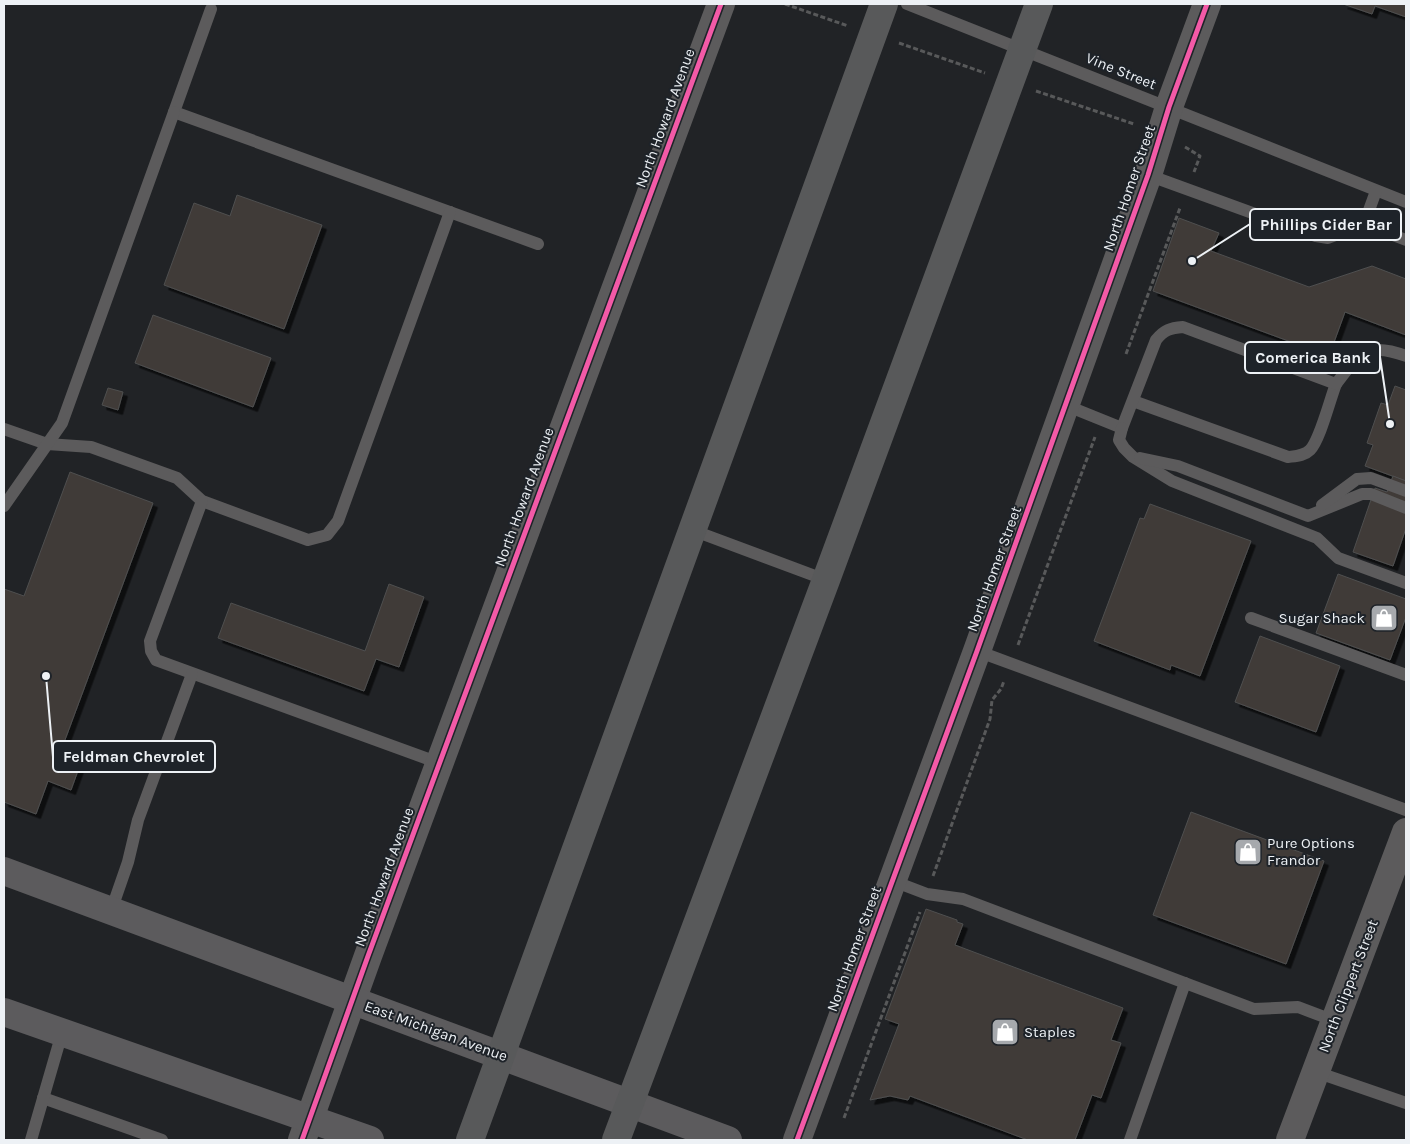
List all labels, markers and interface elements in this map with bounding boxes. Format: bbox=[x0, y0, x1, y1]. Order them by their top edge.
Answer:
street label: North Howard Avenue bbox=[631, 46, 699, 190]
street label: Vine Street bbox=[1083, 49, 1159, 93]
street label: North Homer Street bbox=[1099, 122, 1159, 253]
callout: Phillips Cider Bar bbox=[1250, 209, 1401, 240]
text: Phillips Cider Bar bbox=[1260, 215, 1393, 234]
callout: Comerica Bank bbox=[1245, 342, 1380, 373]
text: Comerica Bank bbox=[1255, 348, 1371, 367]
street label: North Howard Avenue bbox=[490, 425, 558, 569]
street label: North Homer Street bbox=[963, 503, 1025, 634]
shop icon: Sugar Shack bbox=[1369, 603, 1399, 633]
place label: Sugar Shack bbox=[1279, 609, 1365, 627]
callout: Feldman Chevrolet bbox=[53, 741, 215, 772]
text: Feldman Chevrolet bbox=[63, 747, 205, 766]
street label: North Howard Avenue bbox=[350, 805, 418, 949]
place label: Pure Options Frandor bbox=[1267, 834, 1355, 869]
shop icon: Pure Options Frandor bbox=[1233, 837, 1263, 867]
street label: North Homer Street bbox=[823, 883, 885, 1014]
street label: North Clippert Street bbox=[1314, 917, 1382, 1055]
street label: East Michigan Avenue bbox=[362, 997, 510, 1065]
shop icon: Staples bbox=[990, 1017, 1020, 1047]
place label: Staples bbox=[1024, 1023, 1076, 1041]

